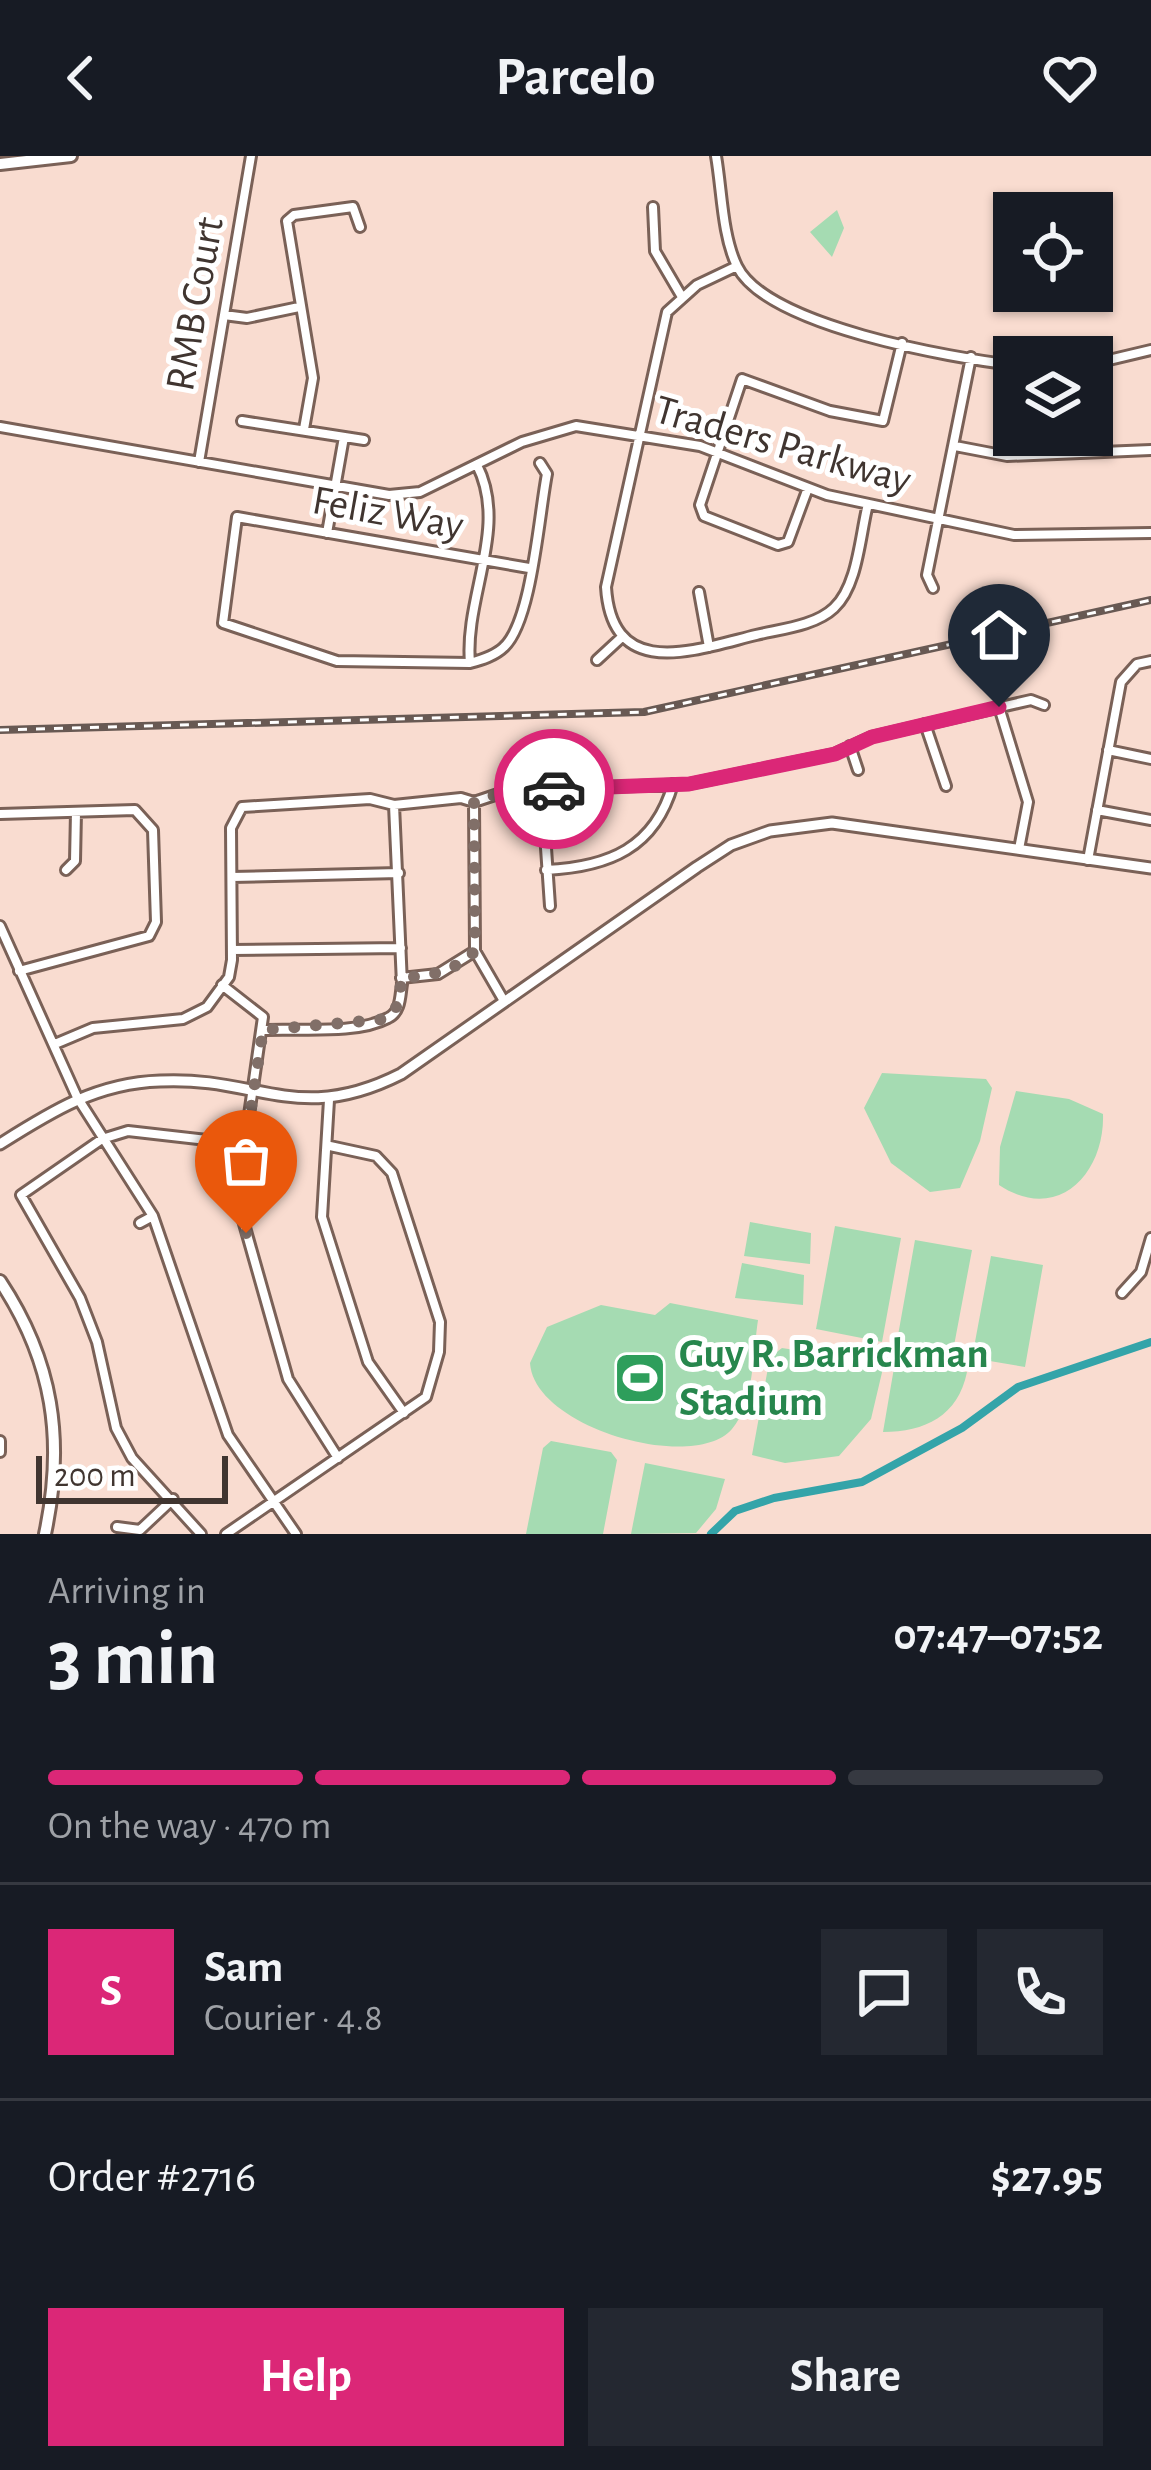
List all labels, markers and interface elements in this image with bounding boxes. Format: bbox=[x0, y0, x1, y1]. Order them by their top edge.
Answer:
icon: back bbox=[48, 45, 114, 111]
icon: heart bbox=[1037, 45, 1103, 111]
text: Parcelo bbox=[495, 51, 656, 105]
map controls bbox=[993, 192, 1113, 456]
button: locate bbox=[993, 192, 1113, 312]
street label: RMB Court bbox=[159, 214, 231, 394]
button: layers bbox=[993, 336, 1113, 456]
street label: Traders Parkway bbox=[650, 388, 916, 502]
street label: Feliz Way bbox=[309, 479, 467, 547]
pin bbox=[948, 584, 1050, 707]
icon: home bbox=[966, 602, 1032, 668]
courier bbox=[494, 729, 614, 849]
icon: car bbox=[521, 756, 587, 822]
pin bbox=[195, 1110, 297, 1233]
icon: bag bbox=[213, 1128, 279, 1194]
place label: Guy R. Barrickman Stadium bbox=[679, 1333, 989, 1423]
sports icon: Guy R. Barrickman Stadium bbox=[612, 1350, 668, 1406]
scale bar bbox=[36, 1450, 228, 1503]
text: 200 m bbox=[54, 1460, 136, 1493]
text: Arriving in bbox=[48, 1572, 206, 1611]
text: 07:47–07:52 bbox=[893, 1613, 1103, 1658]
text: 3 min bbox=[48, 1621, 218, 1699]
text: On the way · 470 m bbox=[48, 1807, 331, 1846]
button: chat bbox=[821, 1929, 947, 2055]
button: phone bbox=[977, 1929, 1103, 2055]
text: Sam bbox=[204, 1945, 283, 1990]
text: S bbox=[100, 1969, 122, 2014]
text: Courier · 4.8 bbox=[204, 1999, 383, 2038]
text: Order #2716 bbox=[48, 2155, 256, 2200]
text: $27.95 bbox=[991, 2155, 1103, 2200]
button: Help bbox=[48, 2308, 564, 2446]
button: Share bbox=[588, 2308, 1103, 2446]

